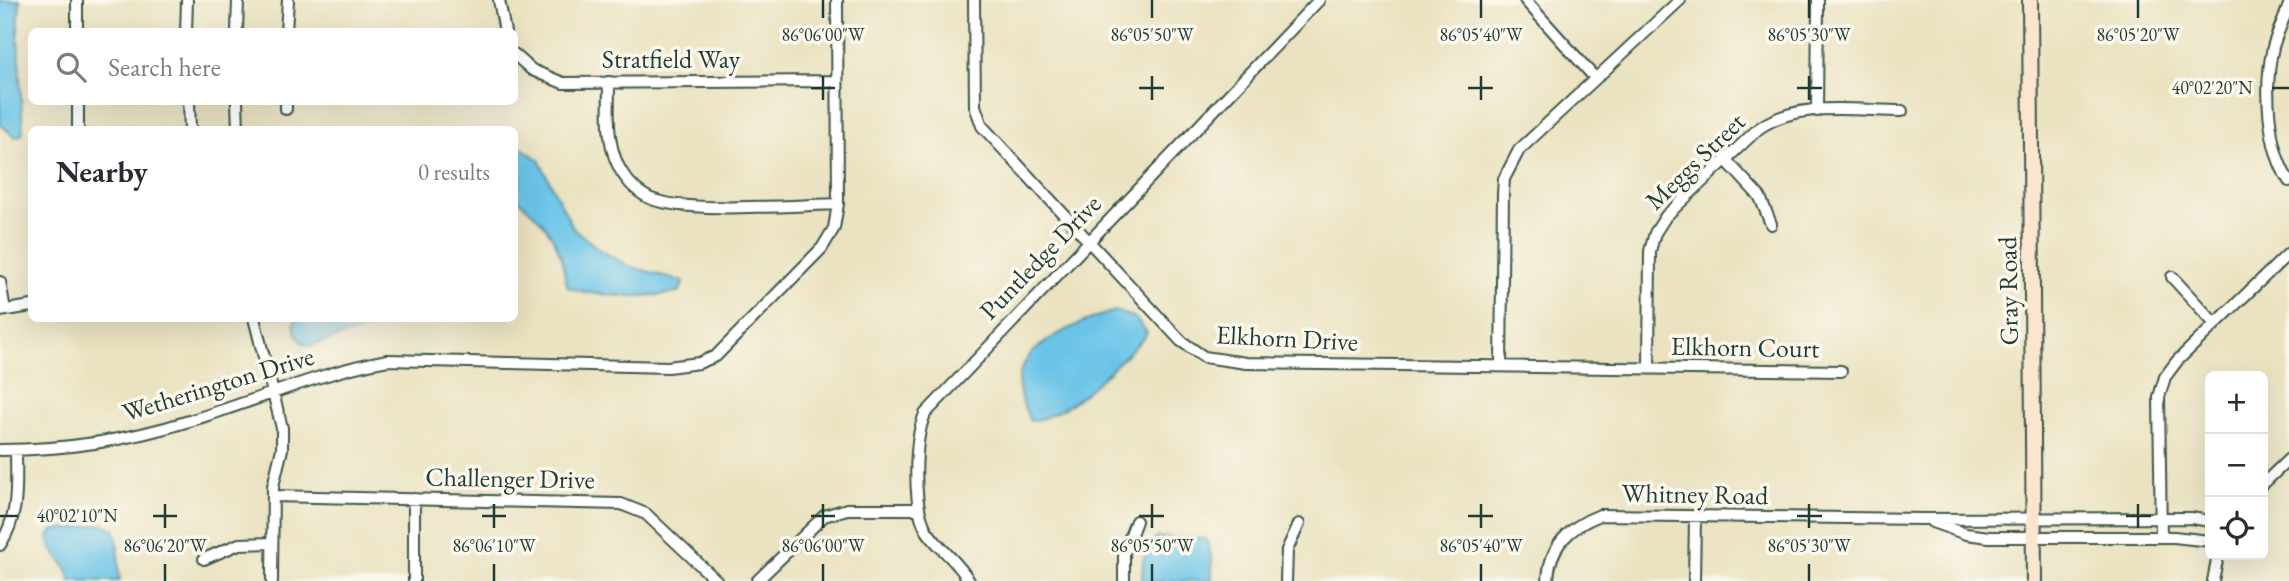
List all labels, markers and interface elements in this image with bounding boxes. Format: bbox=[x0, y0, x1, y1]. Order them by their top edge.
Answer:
text: 86°06'00"W bbox=[781, 23, 865, 46]
text: 86°05'50"W bbox=[1110, 23, 1194, 46]
text: 86°05'40"W bbox=[1439, 23, 1523, 46]
text: 86°05'30"W bbox=[1767, 23, 1851, 46]
text: 86°05'20"W bbox=[2096, 23, 2180, 46]
search box bbox=[28, 28, 518, 105]
street label: Stratfield Way bbox=[602, 42, 741, 76]
icon: search bbox=[52, 48, 90, 86]
text: Search here bbox=[108, 50, 221, 84]
text: 40°02'20"N bbox=[2172, 76, 2253, 99]
street label: Meggs Street bbox=[1638, 105, 1752, 217]
text: Nearby bbox=[56, 152, 148, 191]
text: 0 results bbox=[418, 157, 490, 187]
street label: Puntledge Drive bbox=[972, 187, 1108, 327]
street label: Gray Road bbox=[1990, 235, 2026, 346]
street label: Elkhorn Drive bbox=[1215, 317, 1359, 359]
street label: Elkhorn Court bbox=[1670, 329, 1820, 365]
street label: Wetherington Drive bbox=[118, 339, 318, 429]
map controls bbox=[2205, 371, 2268, 560]
button: + bbox=[2205, 371, 2268, 434]
button: − bbox=[2205, 434, 2268, 497]
street label: Challenger Drive bbox=[425, 460, 595, 496]
street label: Whitney Road bbox=[1621, 476, 1769, 512]
button: locate bbox=[2205, 497, 2268, 560]
text: 40°02'10"N bbox=[37, 504, 118, 527]
text: 86°06'20"W bbox=[123, 534, 207, 557]
text: 86°06'10"W bbox=[452, 534, 536, 557]
text: 86°06'00"W bbox=[781, 534, 865, 557]
text: 86°05'50"W bbox=[1110, 534, 1194, 557]
text: 86°05'40"W bbox=[1439, 534, 1523, 557]
text: 86°05'30"W bbox=[1767, 534, 1851, 557]

